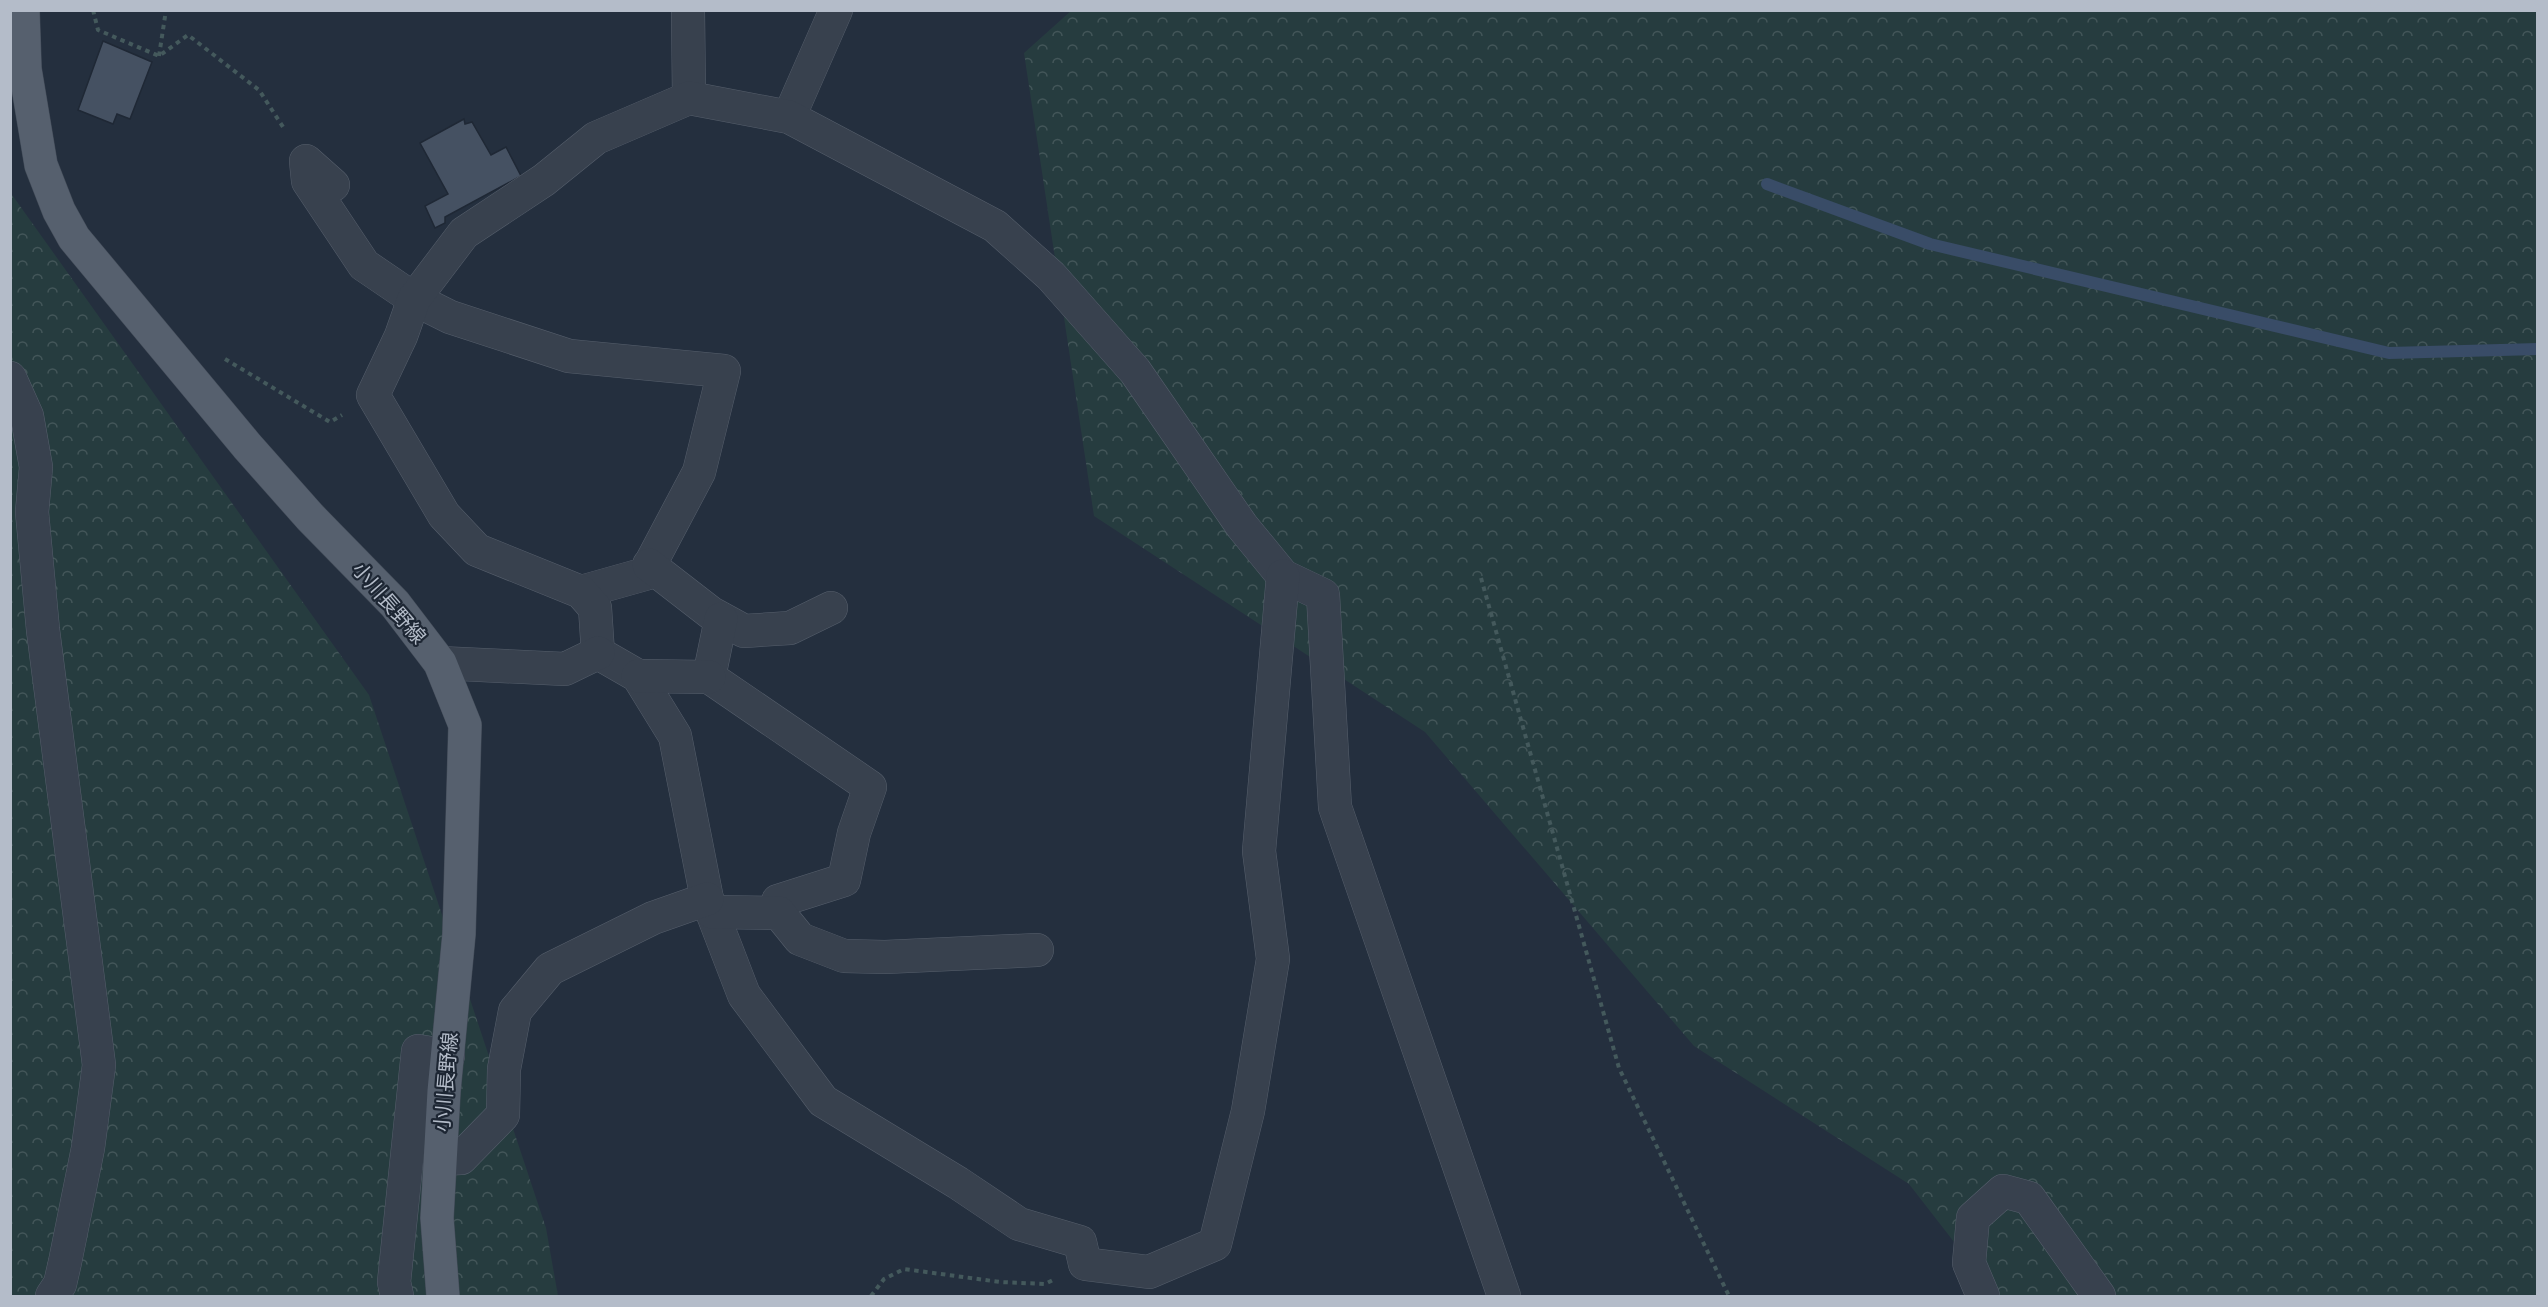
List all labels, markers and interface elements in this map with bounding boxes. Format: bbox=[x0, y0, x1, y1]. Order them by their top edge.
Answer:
street label: 小川長野線 bbox=[347, 557, 431, 649]
street label: 小川長野線 bbox=[430, 1031, 462, 1133]

